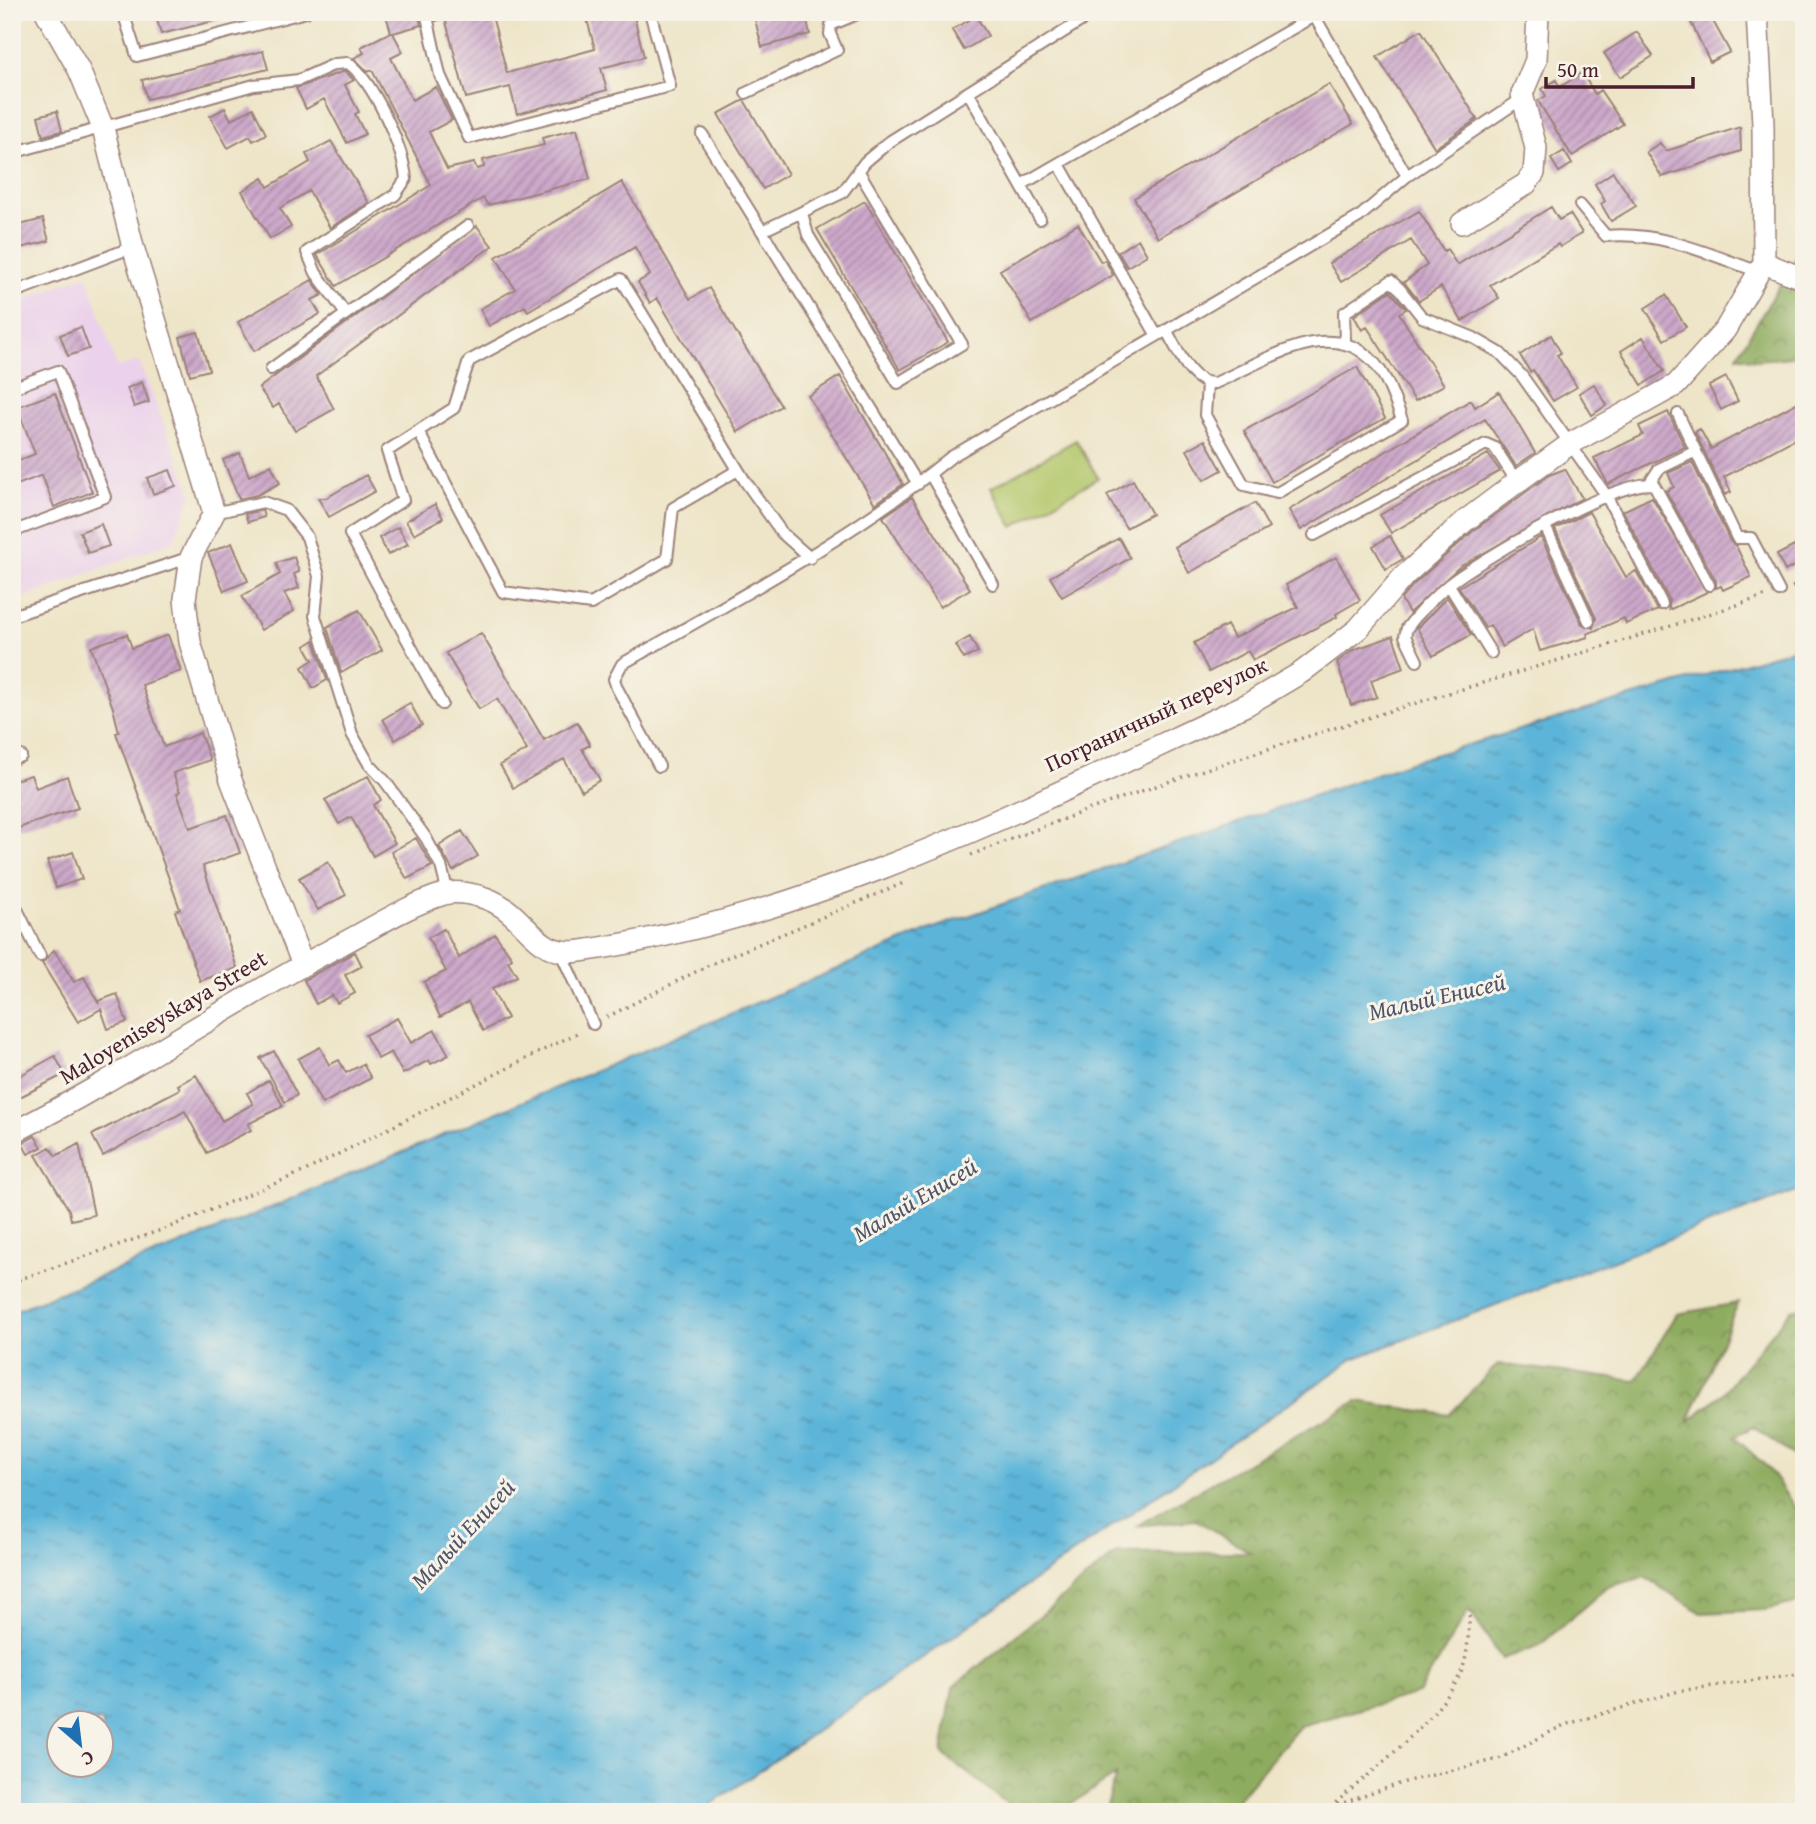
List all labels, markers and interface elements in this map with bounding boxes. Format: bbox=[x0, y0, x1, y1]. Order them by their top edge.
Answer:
scale bar bbox=[1546, 46, 1694, 90]
text: 50 m bbox=[1557, 54, 1599, 85]
street label: Пограничный переулок bbox=[1039, 647, 1273, 780]
street label: Maloyeniseyskaya Street bbox=[53, 941, 273, 1092]
water label: Малый Енисей bbox=[1365, 964, 1509, 1029]
water label: Малый Енисей bbox=[846, 1149, 984, 1251]
water label: Малый Енисей bbox=[402, 1471, 523, 1597]
north arrow bbox=[46, 1708, 116, 1778]
text: С bbox=[76, 1744, 99, 1774]

